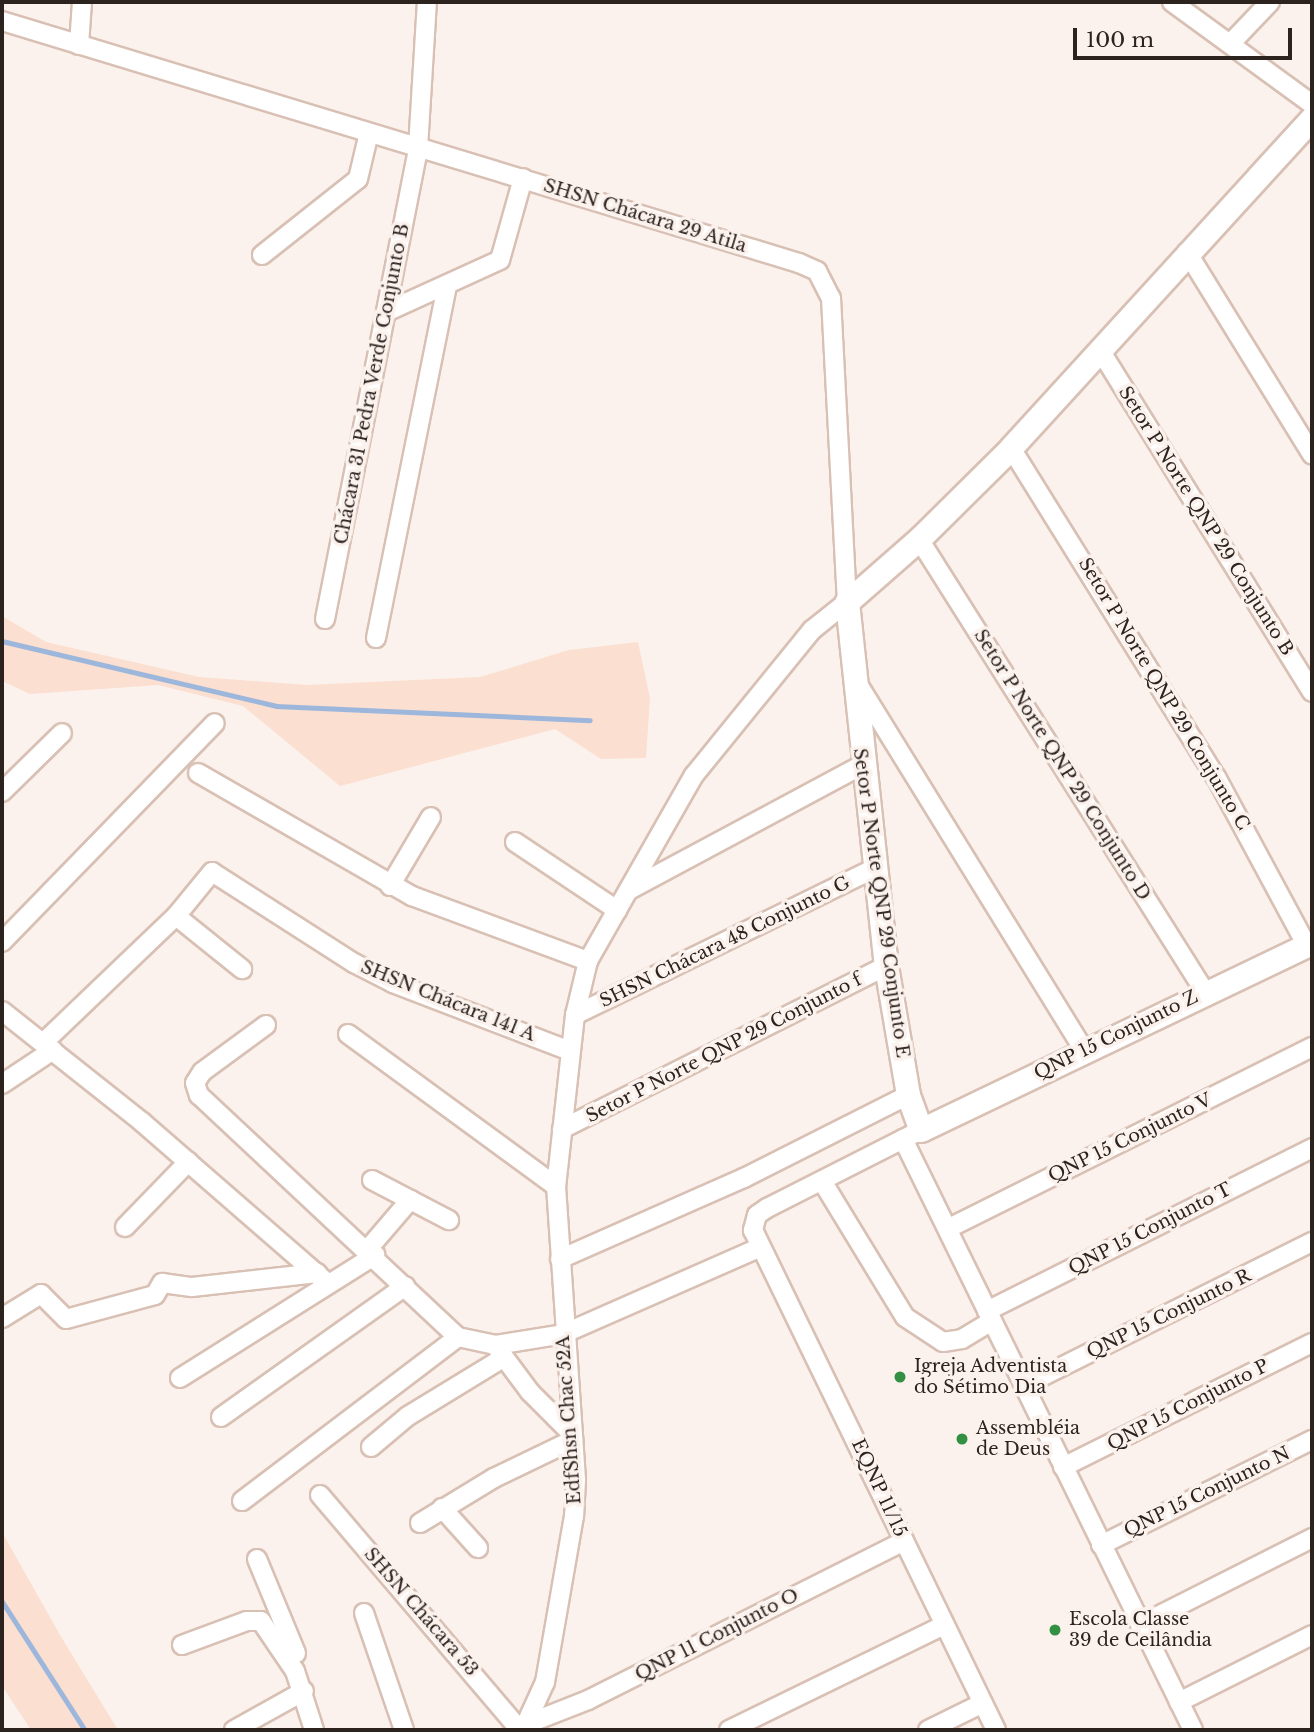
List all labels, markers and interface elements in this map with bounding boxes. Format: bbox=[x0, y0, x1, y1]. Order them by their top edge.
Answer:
scale bar bbox=[1076, 14, 1295, 58]
text: 100 m bbox=[1086, 27, 1154, 53]
street label: SHSN Chácara 29 Atila bbox=[541, 175, 749, 257]
street label: Chácara 31 Pedra Verde Conjunto B bbox=[330, 221, 414, 547]
street label: Setor P Norte QNP 29 Conjunto B bbox=[1113, 382, 1299, 660]
street label: Setor P Norte QNP 29 Conjunto C bbox=[1074, 553, 1254, 835]
street label: Setor P Norte QNP 29 Conjunto D bbox=[969, 625, 1155, 905]
street label: Setor P Norte QNP 29 Conjunto E bbox=[848, 746, 914, 1060]
street label: SHSN Chácara 48 Conjunto G bbox=[596, 872, 854, 1012]
street label: SHSN Chácara 141 A bbox=[357, 956, 539, 1046]
street label: Setor P Norte QNP 29 Conjunto f bbox=[582, 968, 866, 1128]
street label: QNP 15 Conjunto Z bbox=[1030, 986, 1202, 1084]
street label: QNP 15 Conjunto V bbox=[1044, 1089, 1216, 1187]
street label: QNP 15 Conjunto T bbox=[1065, 1178, 1235, 1280]
street label: QNP 15 Conjunto R bbox=[1083, 1265, 1255, 1363]
street label: EdfShsn Chac 52A bbox=[552, 1335, 586, 1505]
street label: QNP 15 Conjunto P bbox=[1103, 1355, 1273, 1455]
place label: Igreja Adventista do Sétimo Dia bbox=[914, 1356, 1068, 1398]
marker: Igreja Adventista do Sétimo Dia bbox=[892, 1369, 908, 1385]
place label: Assembléia de Deus bbox=[976, 1418, 1080, 1460]
marker: Assembléia de Deus bbox=[954, 1431, 970, 1447]
street label: EQNP 11/15 bbox=[847, 1435, 911, 1541]
street label: QNP 15 Conjunto N bbox=[1120, 1442, 1294, 1542]
street label: SHSN Chácara 53 bbox=[359, 1544, 483, 1680]
street label: QNP 11 Conjunto O bbox=[631, 1584, 803, 1686]
place label: Escola Classe 39 de Ceilândia bbox=[1069, 1609, 1212, 1652]
marker: Escola Classe 39 de Ceilândia bbox=[1047, 1622, 1063, 1638]

